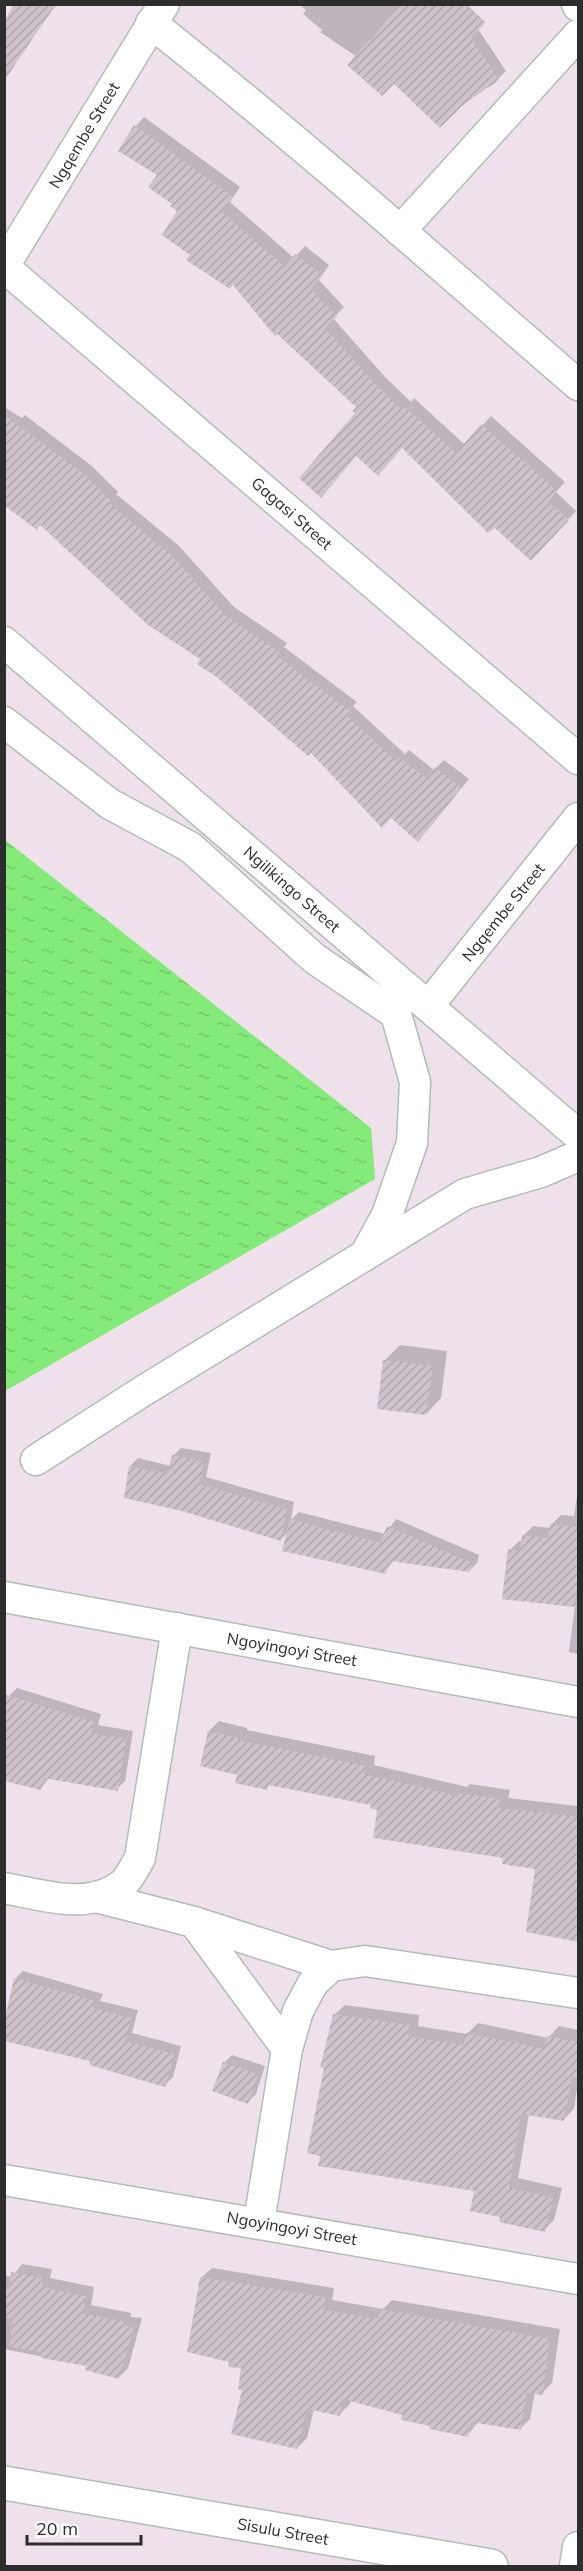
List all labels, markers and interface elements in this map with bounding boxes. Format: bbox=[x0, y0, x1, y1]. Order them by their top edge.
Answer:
street label: Ngqembe Street bbox=[44, 78, 124, 192]
street label: Gagasi Street bbox=[247, 472, 337, 554]
street label: Ngilikingo Street bbox=[240, 842, 345, 937]
street label: Ngqembe Street bbox=[457, 859, 549, 965]
street label: Ngoyingoyi Street bbox=[225, 1628, 359, 1670]
street label: Ngoyingoyi Street bbox=[225, 2207, 359, 2249]
scale bar bbox=[27, 2508, 141, 2546]
street label: Sisulu Street bbox=[236, 2513, 331, 2549]
text: 20 m bbox=[36, 2517, 78, 2540]

